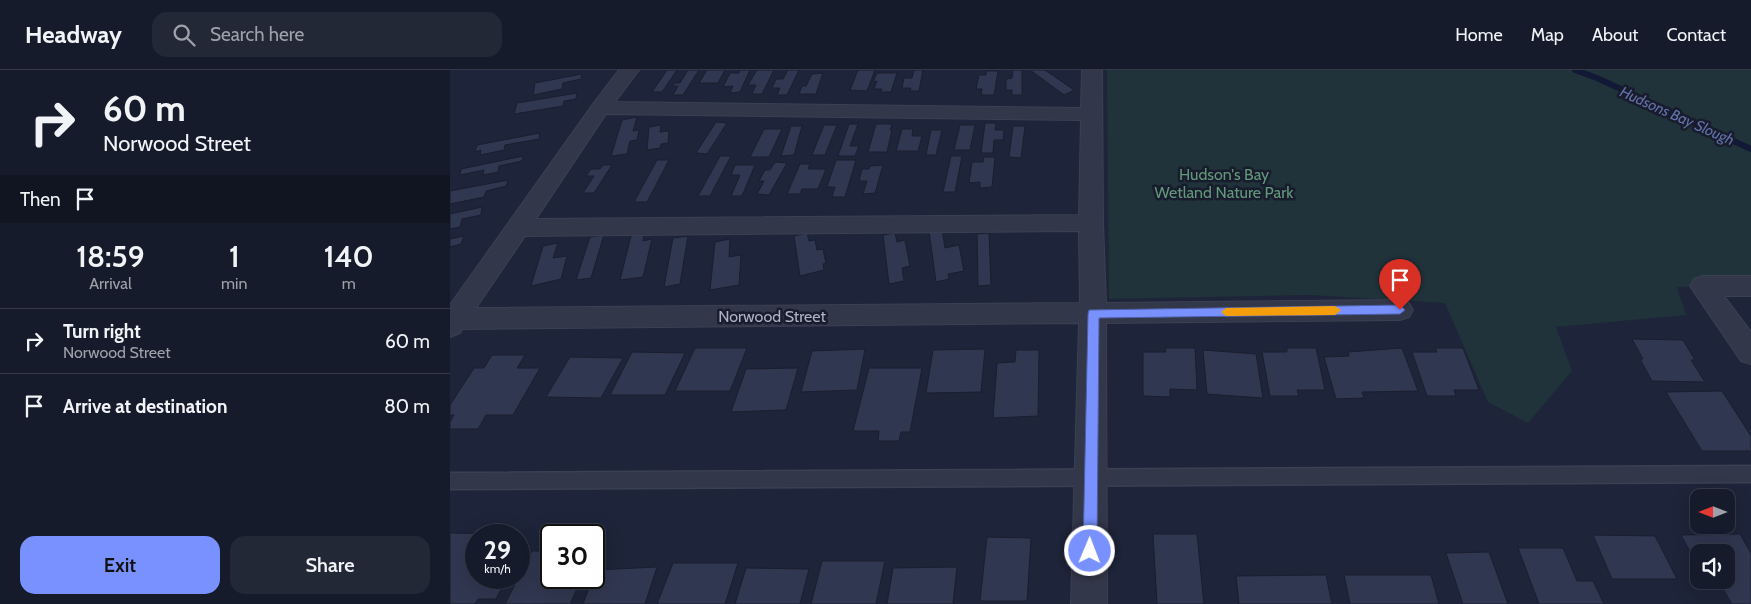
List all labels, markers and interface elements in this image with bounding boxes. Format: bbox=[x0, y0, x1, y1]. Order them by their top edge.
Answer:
search box bbox=[152, 12, 502, 57]
text: Headway bbox=[25, 20, 122, 49]
icon: search bbox=[170, 21, 198, 49]
text: Search here bbox=[210, 23, 304, 46]
text: Home bbox=[1455, 24, 1503, 46]
text: Map bbox=[1531, 24, 1564, 46]
text: About bbox=[1592, 24, 1638, 46]
text: Contact bbox=[1666, 24, 1726, 46]
water label: Hudsons Bay Slough bbox=[1617, 83, 1737, 149]
text: 60 m bbox=[103, 87, 186, 130]
icon: right bbox=[20, 90, 85, 155]
text: Norwood Street bbox=[103, 130, 251, 157]
park label: Hudson's Bay Wetland Nature Park bbox=[1155, 165, 1294, 202]
icon: arrive bbox=[71, 185, 99, 213]
text: Then bbox=[20, 188, 61, 211]
text: 18:59 bbox=[76, 238, 145, 275]
text: 1 bbox=[229, 238, 240, 275]
text: 140 bbox=[324, 238, 374, 275]
pin bbox=[1379, 259, 1421, 310]
icon: arrive bbox=[1386, 266, 1414, 294]
text: Arrival bbox=[89, 274, 132, 293]
text: min bbox=[221, 274, 247, 293]
text: m bbox=[342, 274, 356, 293]
street label: Norwood Street bbox=[718, 307, 826, 326]
text: Turn right bbox=[63, 320, 141, 343]
icon: right bbox=[20, 327, 48, 355]
text: 60 m bbox=[385, 330, 430, 353]
text: Norwood Street bbox=[63, 343, 171, 362]
icon: arrive bbox=[20, 392, 48, 420]
text: Arrive at destination bbox=[63, 395, 227, 418]
text: 80 m bbox=[384, 395, 430, 418]
north arrow bbox=[1690, 489, 1735, 534]
map controls bbox=[1690, 489, 1735, 589]
speed limit sign: 30 bbox=[540, 524, 605, 589]
position arrow bbox=[1063, 524, 1115, 576]
text: 29 bbox=[484, 535, 511, 565]
button: Exit bbox=[20, 536, 220, 594]
button: Share bbox=[230, 536, 430, 594]
button: sound bbox=[1690, 544, 1735, 589]
text: km/h bbox=[484, 561, 511, 576]

